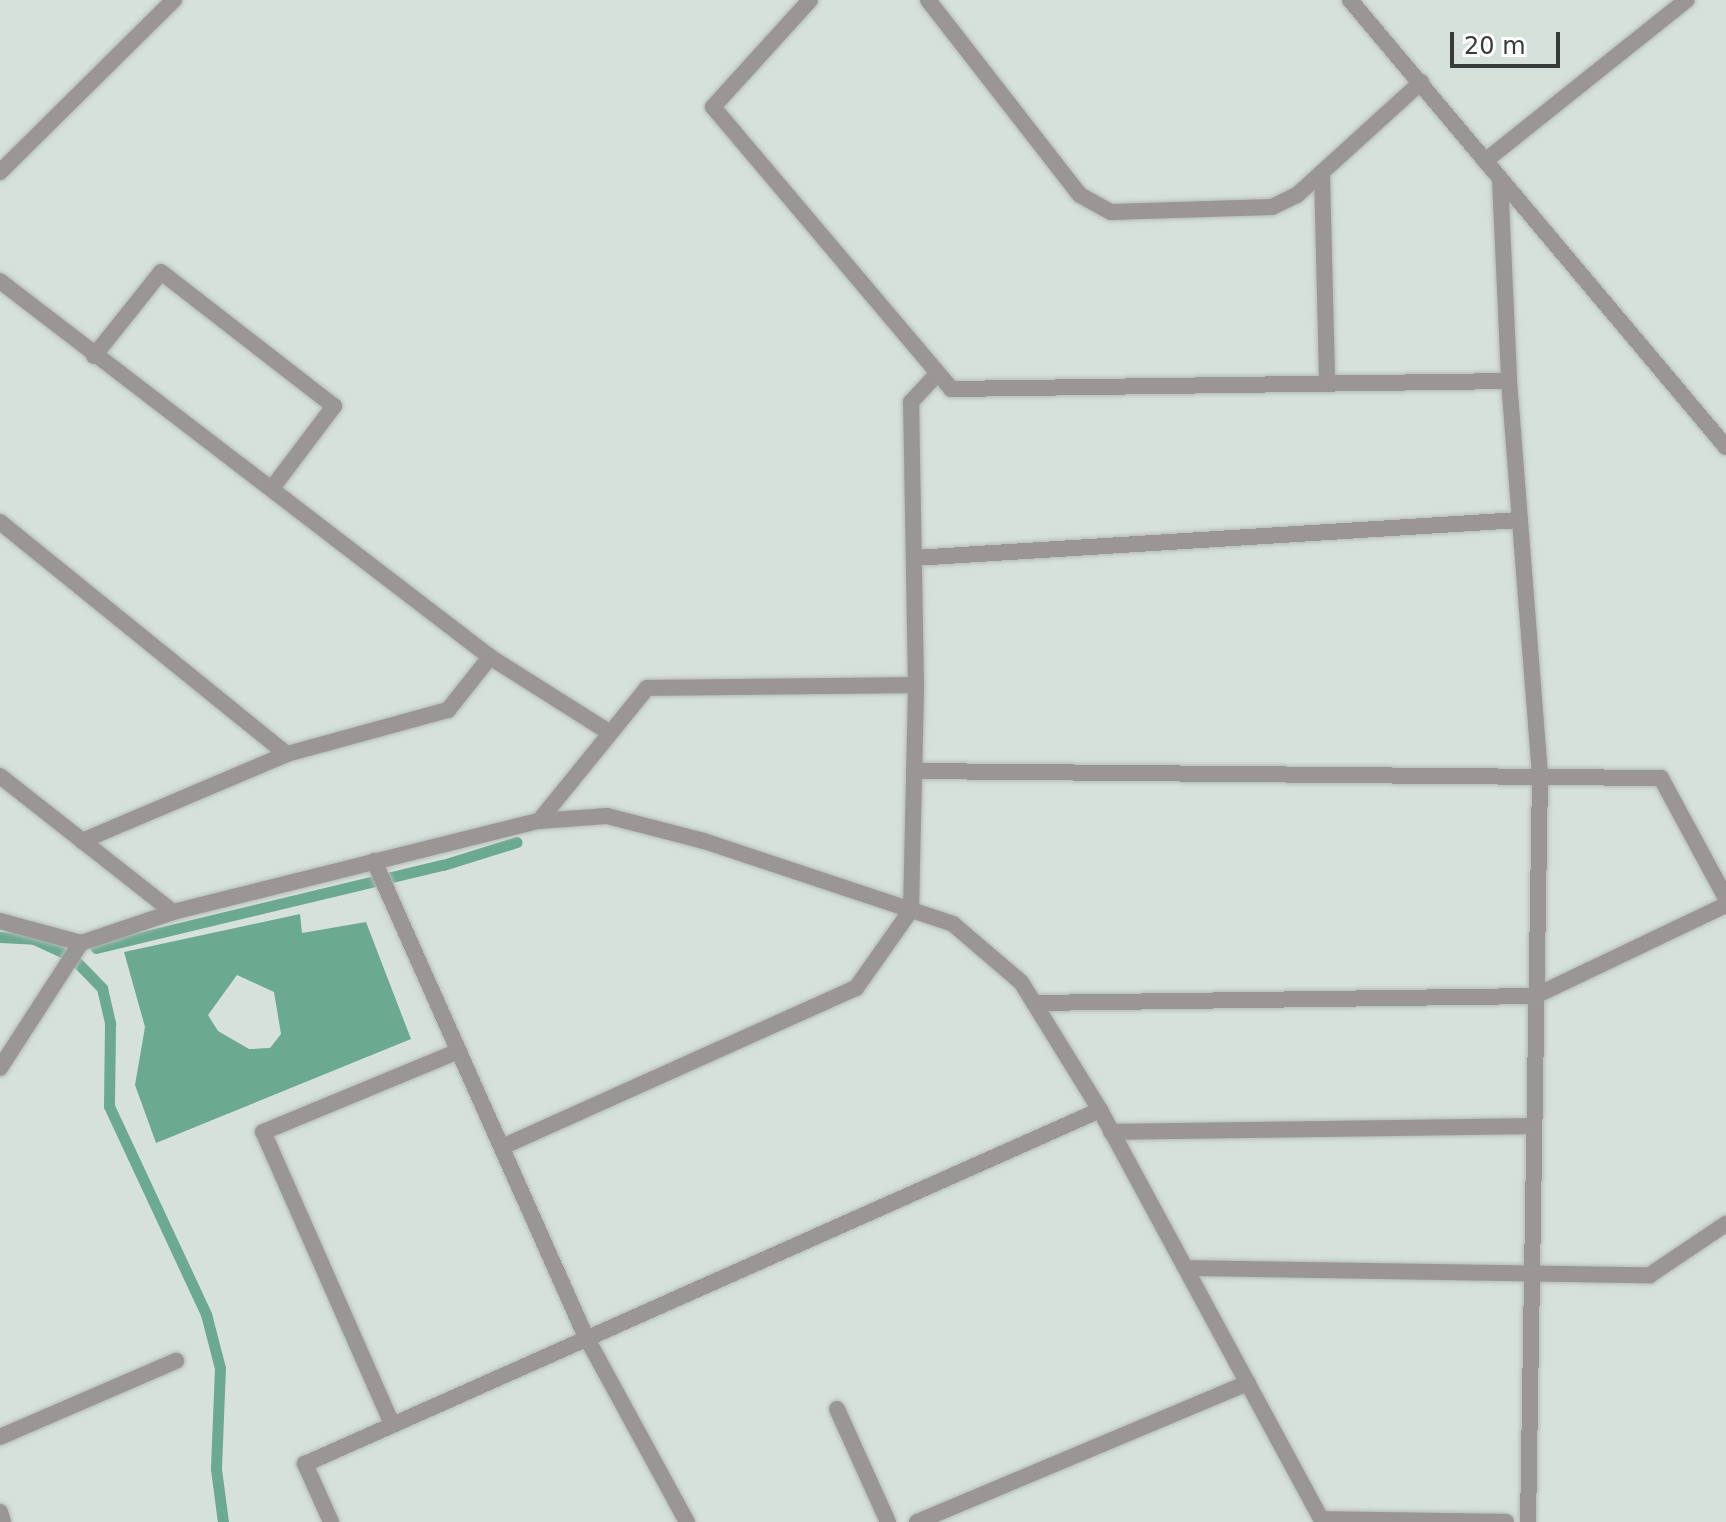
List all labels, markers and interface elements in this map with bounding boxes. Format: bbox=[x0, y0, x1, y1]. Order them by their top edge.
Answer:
scale bar bbox=[1454, 16, 1564, 66]
text: 20 m bbox=[1464, 32, 1526, 60]

